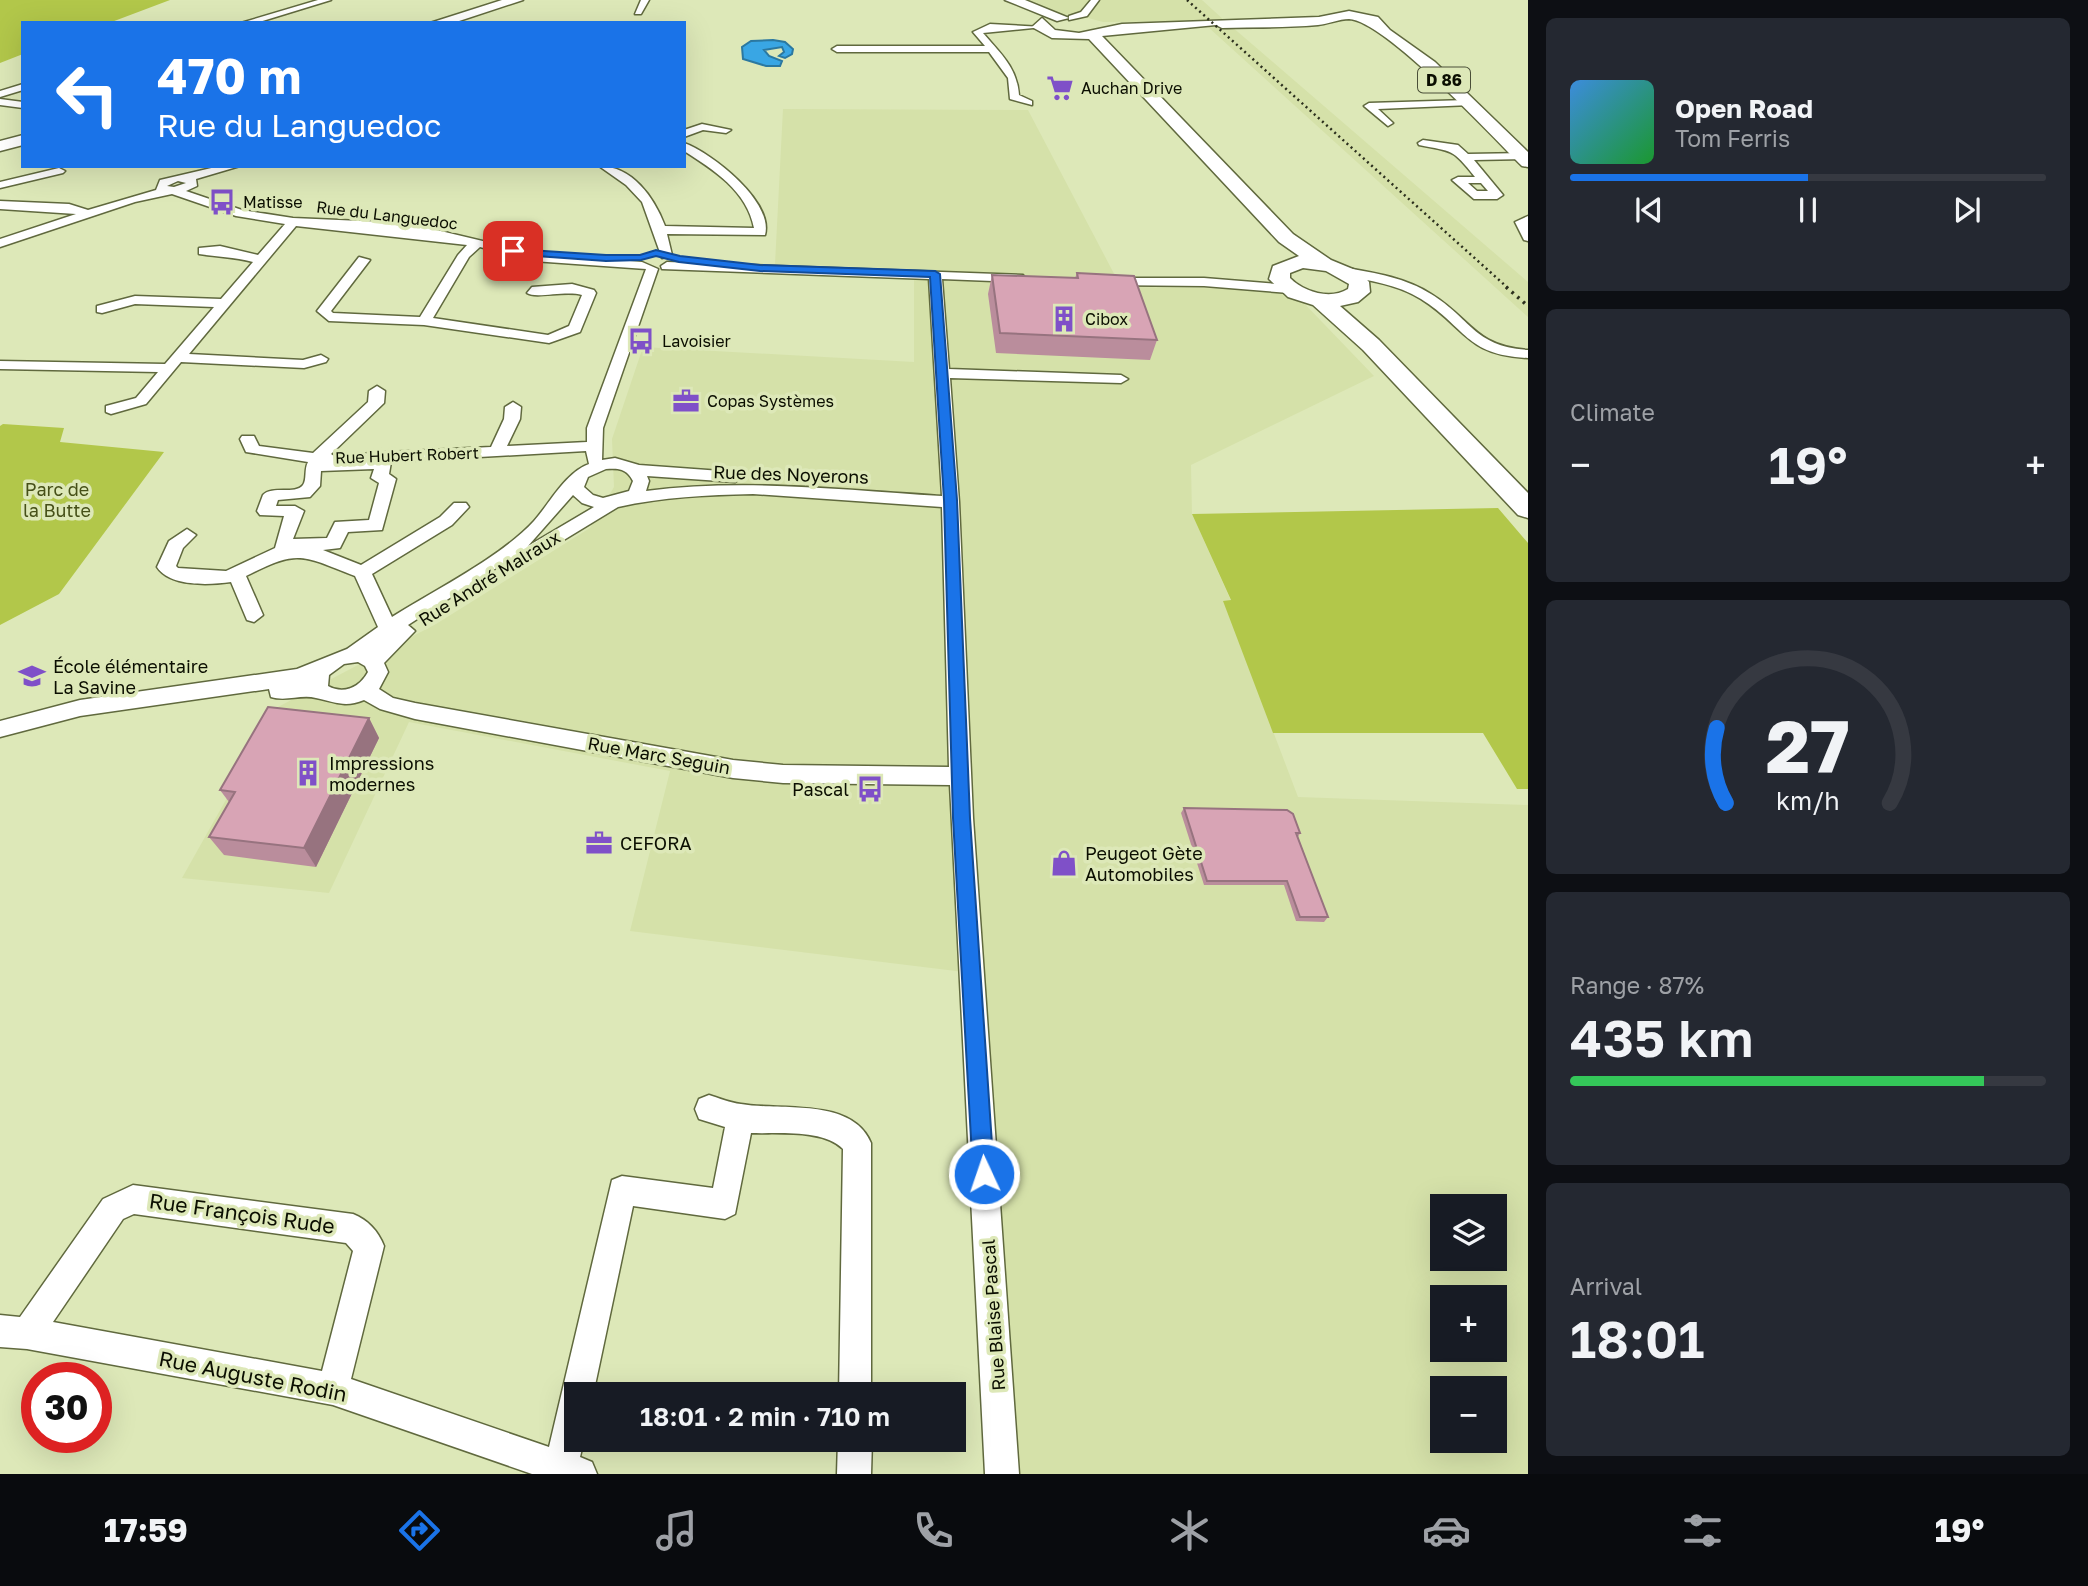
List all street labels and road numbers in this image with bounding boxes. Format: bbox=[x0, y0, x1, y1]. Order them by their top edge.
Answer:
road number: D 86 bbox=[1418, 68, 1470, 92]
street label: Rue du Languedoc bbox=[315, 196, 459, 234]
street label: Rue Hubert Robert bbox=[335, 442, 479, 468]
street label: Rue des Noyerons bbox=[713, 460, 869, 488]
street label: Rue André Malraux bbox=[414, 525, 564, 630]
street label: Rue Marc Seguin bbox=[586, 732, 732, 778]
street label: Rue François Rude bbox=[148, 1187, 336, 1239]
street label: Rue Blaise Pascal bbox=[977, 1238, 1009, 1392]
street label: Rue Auguste Rodin bbox=[157, 1345, 349, 1407]

